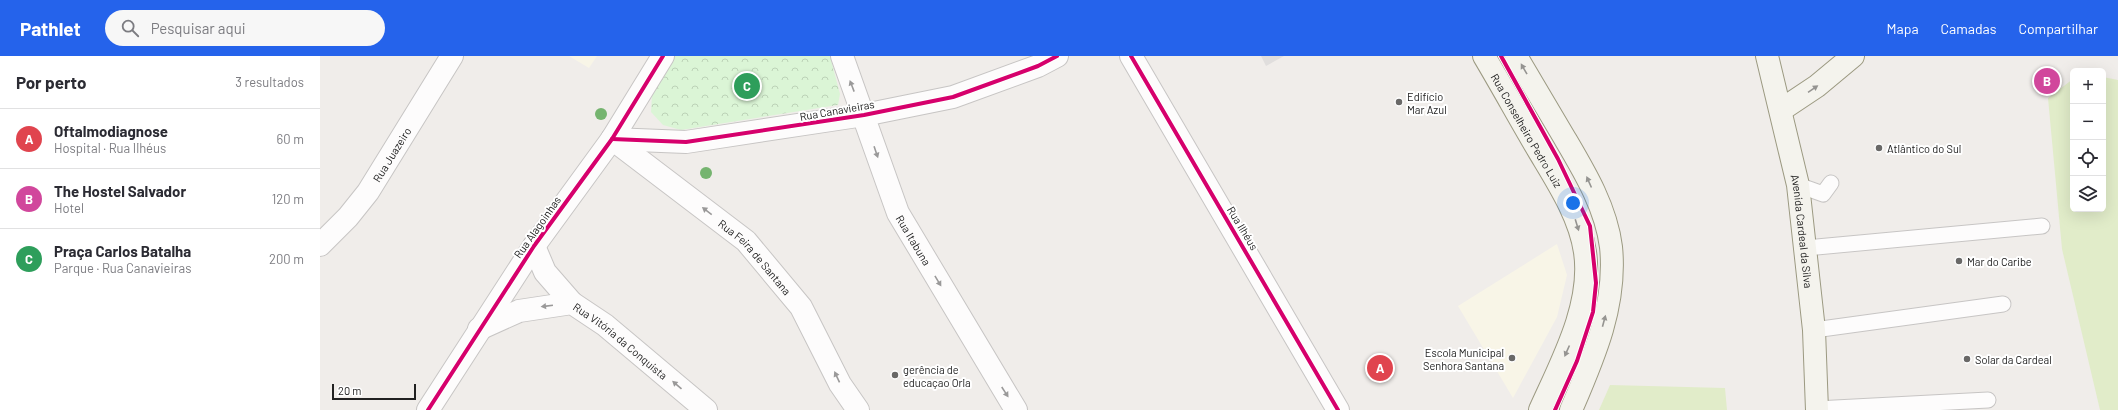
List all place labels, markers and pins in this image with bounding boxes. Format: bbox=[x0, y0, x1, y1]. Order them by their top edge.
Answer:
pin: B bbox=[2034, 66, 2060, 96]
pin: C bbox=[734, 71, 760, 101]
place label: Edifício Mar Azul bbox=[1407, 90, 1447, 116]
marker: Edifício Mar Azul bbox=[1394, 97, 1404, 107]
place label: Atlântico do Sul bbox=[1887, 142, 1961, 155]
marker: Atlântico do Sul bbox=[1874, 143, 1884, 153]
place label: Mar do Caribe bbox=[1967, 255, 2032, 268]
marker: Mar do Caribe bbox=[1954, 256, 1964, 266]
place label: Escola Municipal Senhora Santana bbox=[1423, 346, 1504, 372]
pin: A bbox=[1367, 353, 1393, 383]
marker: Escola Municipal Senhora Santana bbox=[1507, 353, 1517, 363]
place label: Solar da Cardeal bbox=[1975, 353, 2052, 366]
marker: Solar da Cardeal bbox=[1962, 354, 1972, 364]
place label: gerência de educaçao Orla bbox=[903, 363, 971, 389]
marker: gerência de educaçao Orla bbox=[890, 370, 900, 380]

